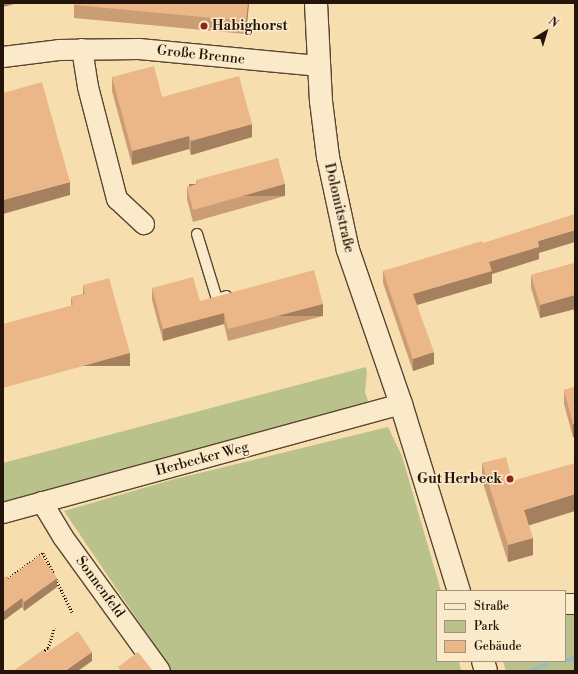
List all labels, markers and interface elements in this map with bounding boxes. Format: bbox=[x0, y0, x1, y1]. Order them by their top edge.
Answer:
north arrow bbox=[526, 12, 566, 52]
text: N bbox=[546, 14, 561, 31]
place label: Habighorst bbox=[212, 18, 287, 34]
marker: Habighorst bbox=[199, 21, 209, 31]
street label: Große Brenne bbox=[156, 42, 246, 68]
street label: Dolomitstraße bbox=[321, 161, 357, 255]
street label: Herbecker Weg bbox=[154, 439, 250, 479]
place label: Gut Herbeck bbox=[417, 471, 502, 487]
marker: Gut Herbeck bbox=[505, 474, 515, 484]
street label: Sonnenfeld bbox=[72, 553, 128, 621]
legend bbox=[436, 590, 566, 662]
text: Straße bbox=[474, 599, 509, 614]
text: Park bbox=[474, 619, 499, 634]
text: Gebäude bbox=[474, 639, 522, 654]

